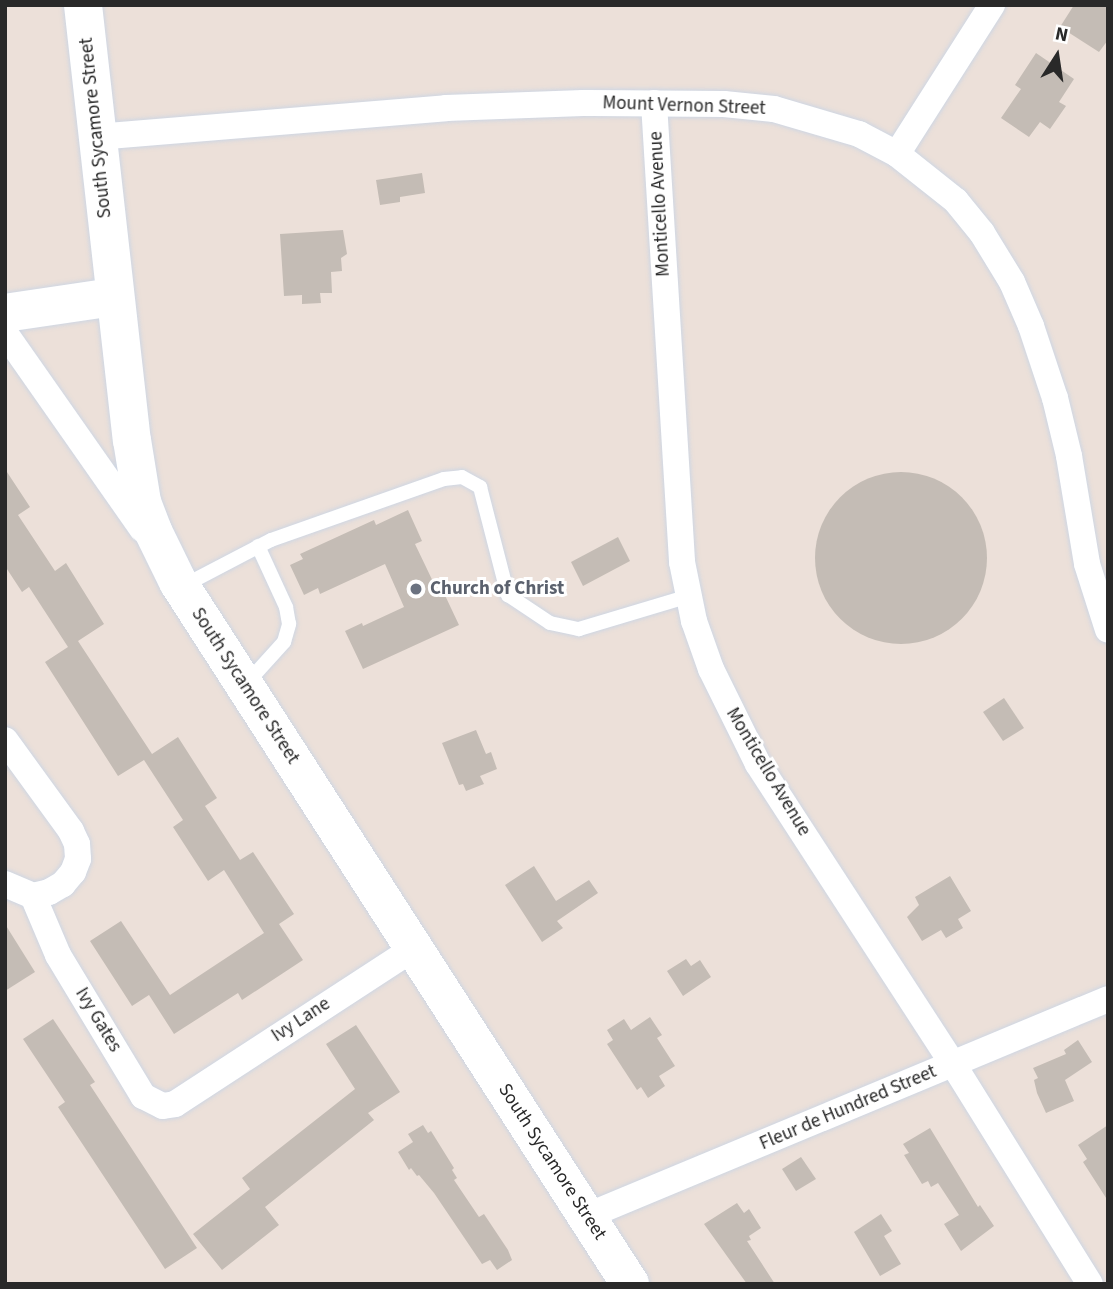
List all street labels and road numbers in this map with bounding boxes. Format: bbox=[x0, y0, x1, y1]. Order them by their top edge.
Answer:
street label: South Sycamore Street bbox=[75, 36, 117, 220]
street label: Mount Vernon Street bbox=[602, 92, 766, 120]
street label: Monticello Avenue bbox=[645, 131, 675, 277]
street label: South Sycamore Street bbox=[186, 604, 304, 768]
street label: Monticello Avenue bbox=[721, 704, 815, 840]
street label: Ivy Gates bbox=[70, 984, 126, 1056]
street label: Ivy Lane bbox=[267, 993, 335, 1047]
street label: Fleur de Hundred Street bbox=[756, 1060, 940, 1156]
street label: South Sycamore Street bbox=[493, 1080, 611, 1244]

